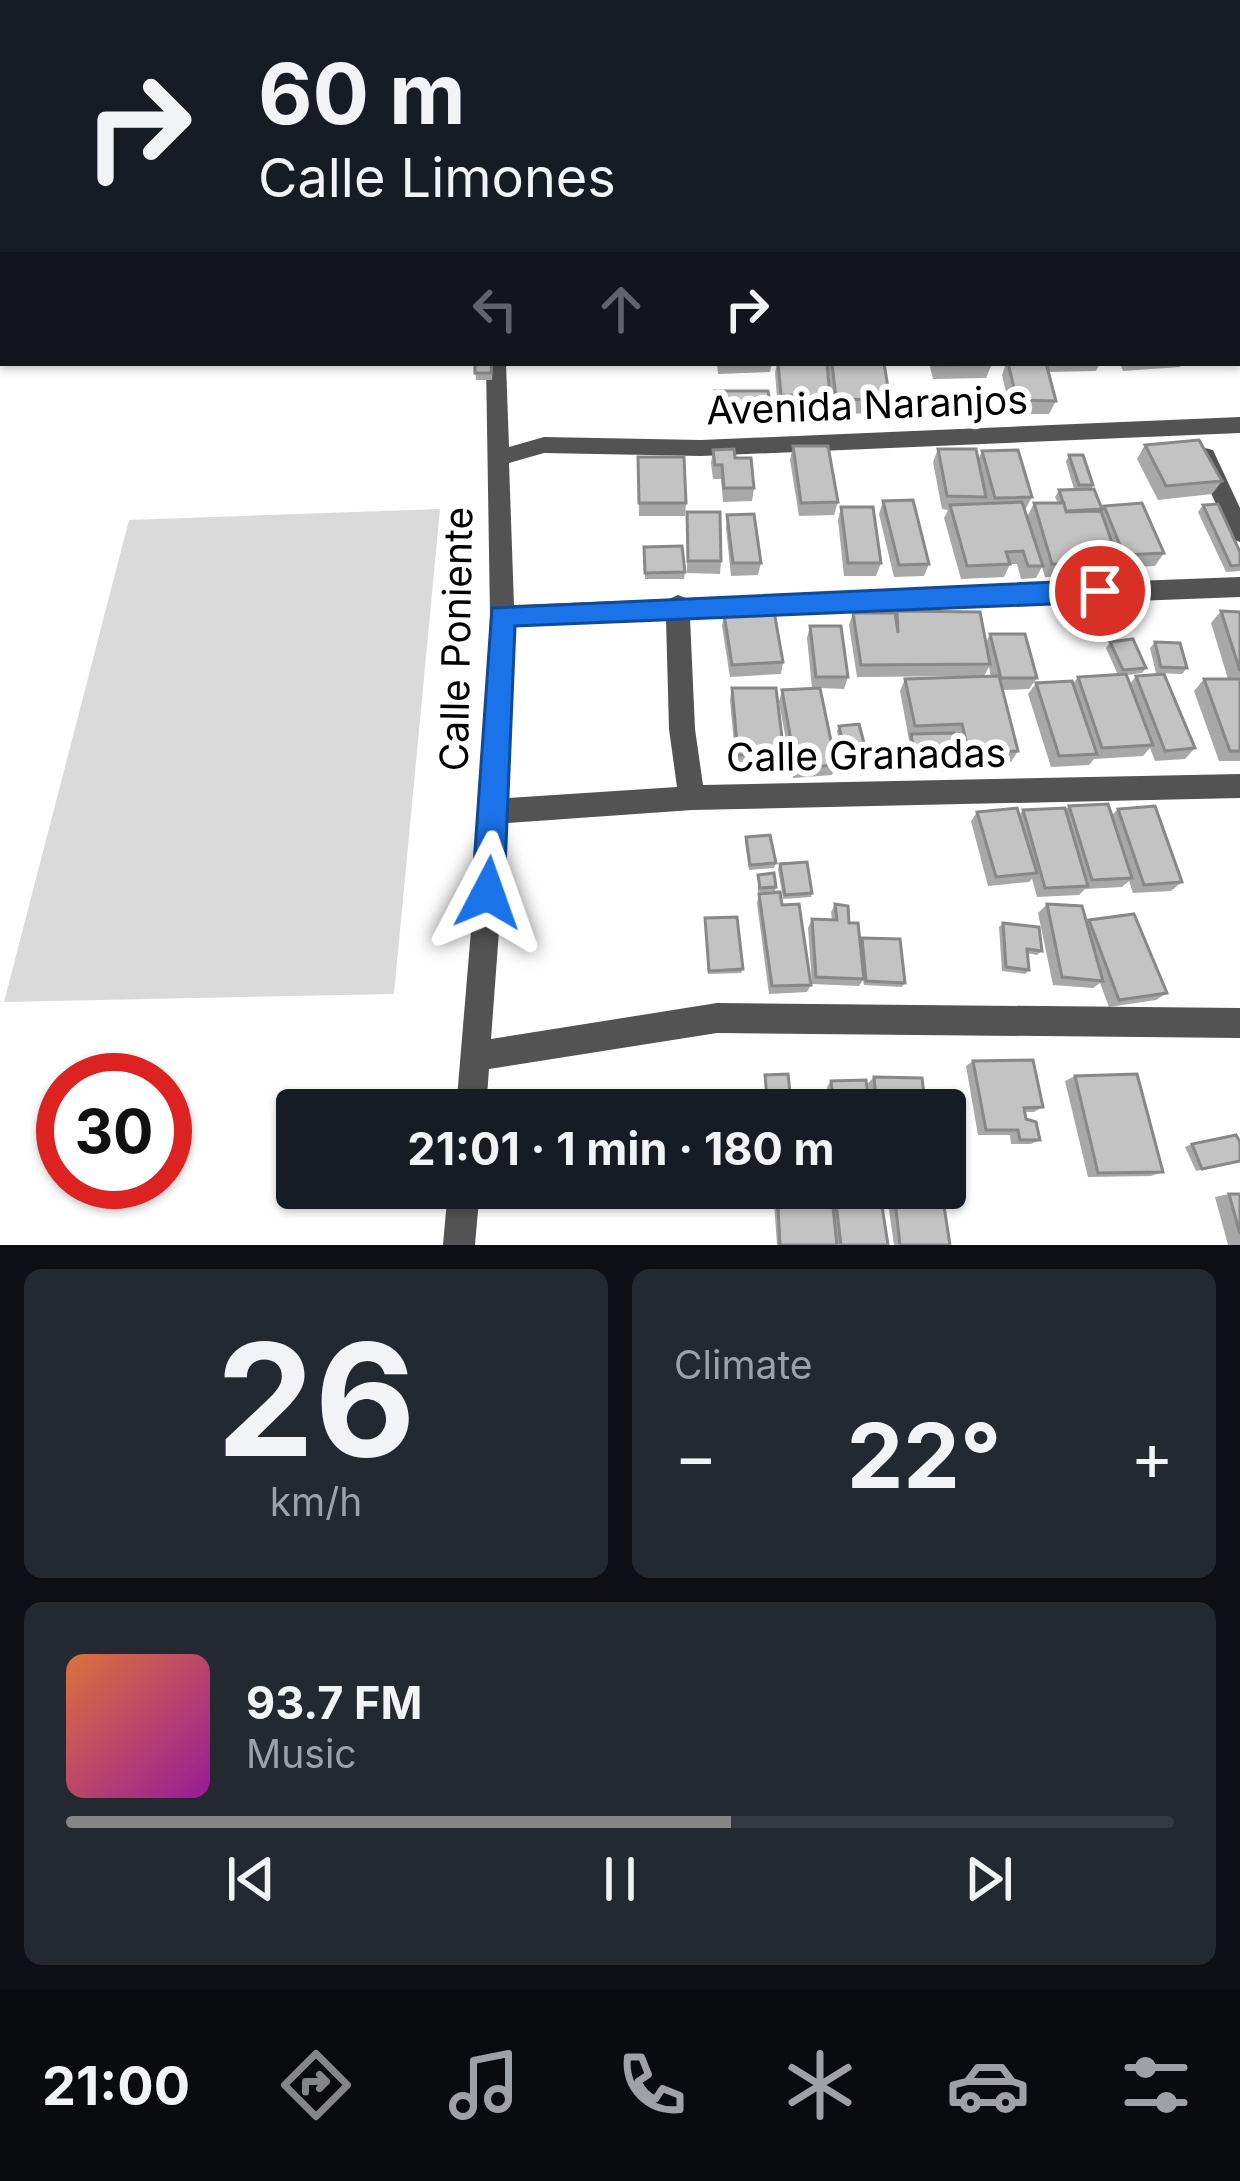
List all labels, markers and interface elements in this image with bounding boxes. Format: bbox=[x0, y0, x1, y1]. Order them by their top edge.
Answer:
text: 60 m bbox=[258, 43, 466, 144]
icon: right bbox=[60, 48, 216, 204]
text: Calle Limones bbox=[258, 145, 616, 210]
icon: left bbox=[462, 276, 528, 342]
icon: ahead bbox=[588, 276, 654, 342]
icon: right bbox=[714, 276, 780, 342]
street label: Avenida Naranjos bbox=[705, 375, 1029, 434]
street label: Calle Poniente bbox=[430, 506, 481, 772]
pin bbox=[1049, 540, 1151, 642]
icon: arrive bbox=[1067, 558, 1133, 624]
street label: Calle Granadas bbox=[726, 729, 1006, 780]
position arrow bbox=[425, 830, 551, 956]
speed limit sign: 30 bbox=[36, 1053, 192, 1209]
text: 21:01 · 1 min · 180 m bbox=[407, 1121, 835, 1176]
text: 26 bbox=[216, 1305, 416, 1494]
text: Climate bbox=[674, 1341, 813, 1388]
text: 22° bbox=[847, 1401, 1001, 1510]
text: − bbox=[674, 1416, 718, 1496]
text: + bbox=[1130, 1416, 1174, 1496]
text: km/h bbox=[270, 1478, 362, 1525]
text: 93.7 FM bbox=[246, 1675, 422, 1730]
text: Music bbox=[246, 1730, 357, 1777]
icon: previous bbox=[218, 1846, 284, 1912]
icon: pause bbox=[587, 1846, 653, 1912]
icon: next bbox=[956, 1846, 1022, 1912]
icon: directions bbox=[274, 2043, 358, 2127]
icon: music bbox=[442, 2043, 526, 2127]
icon: phone bbox=[610, 2043, 694, 2127]
icon: climate bbox=[778, 2043, 862, 2127]
icon: car bbox=[946, 2043, 1030, 2127]
icon: filters bbox=[1114, 2043, 1198, 2127]
text: 21:00 bbox=[42, 2053, 190, 2118]

